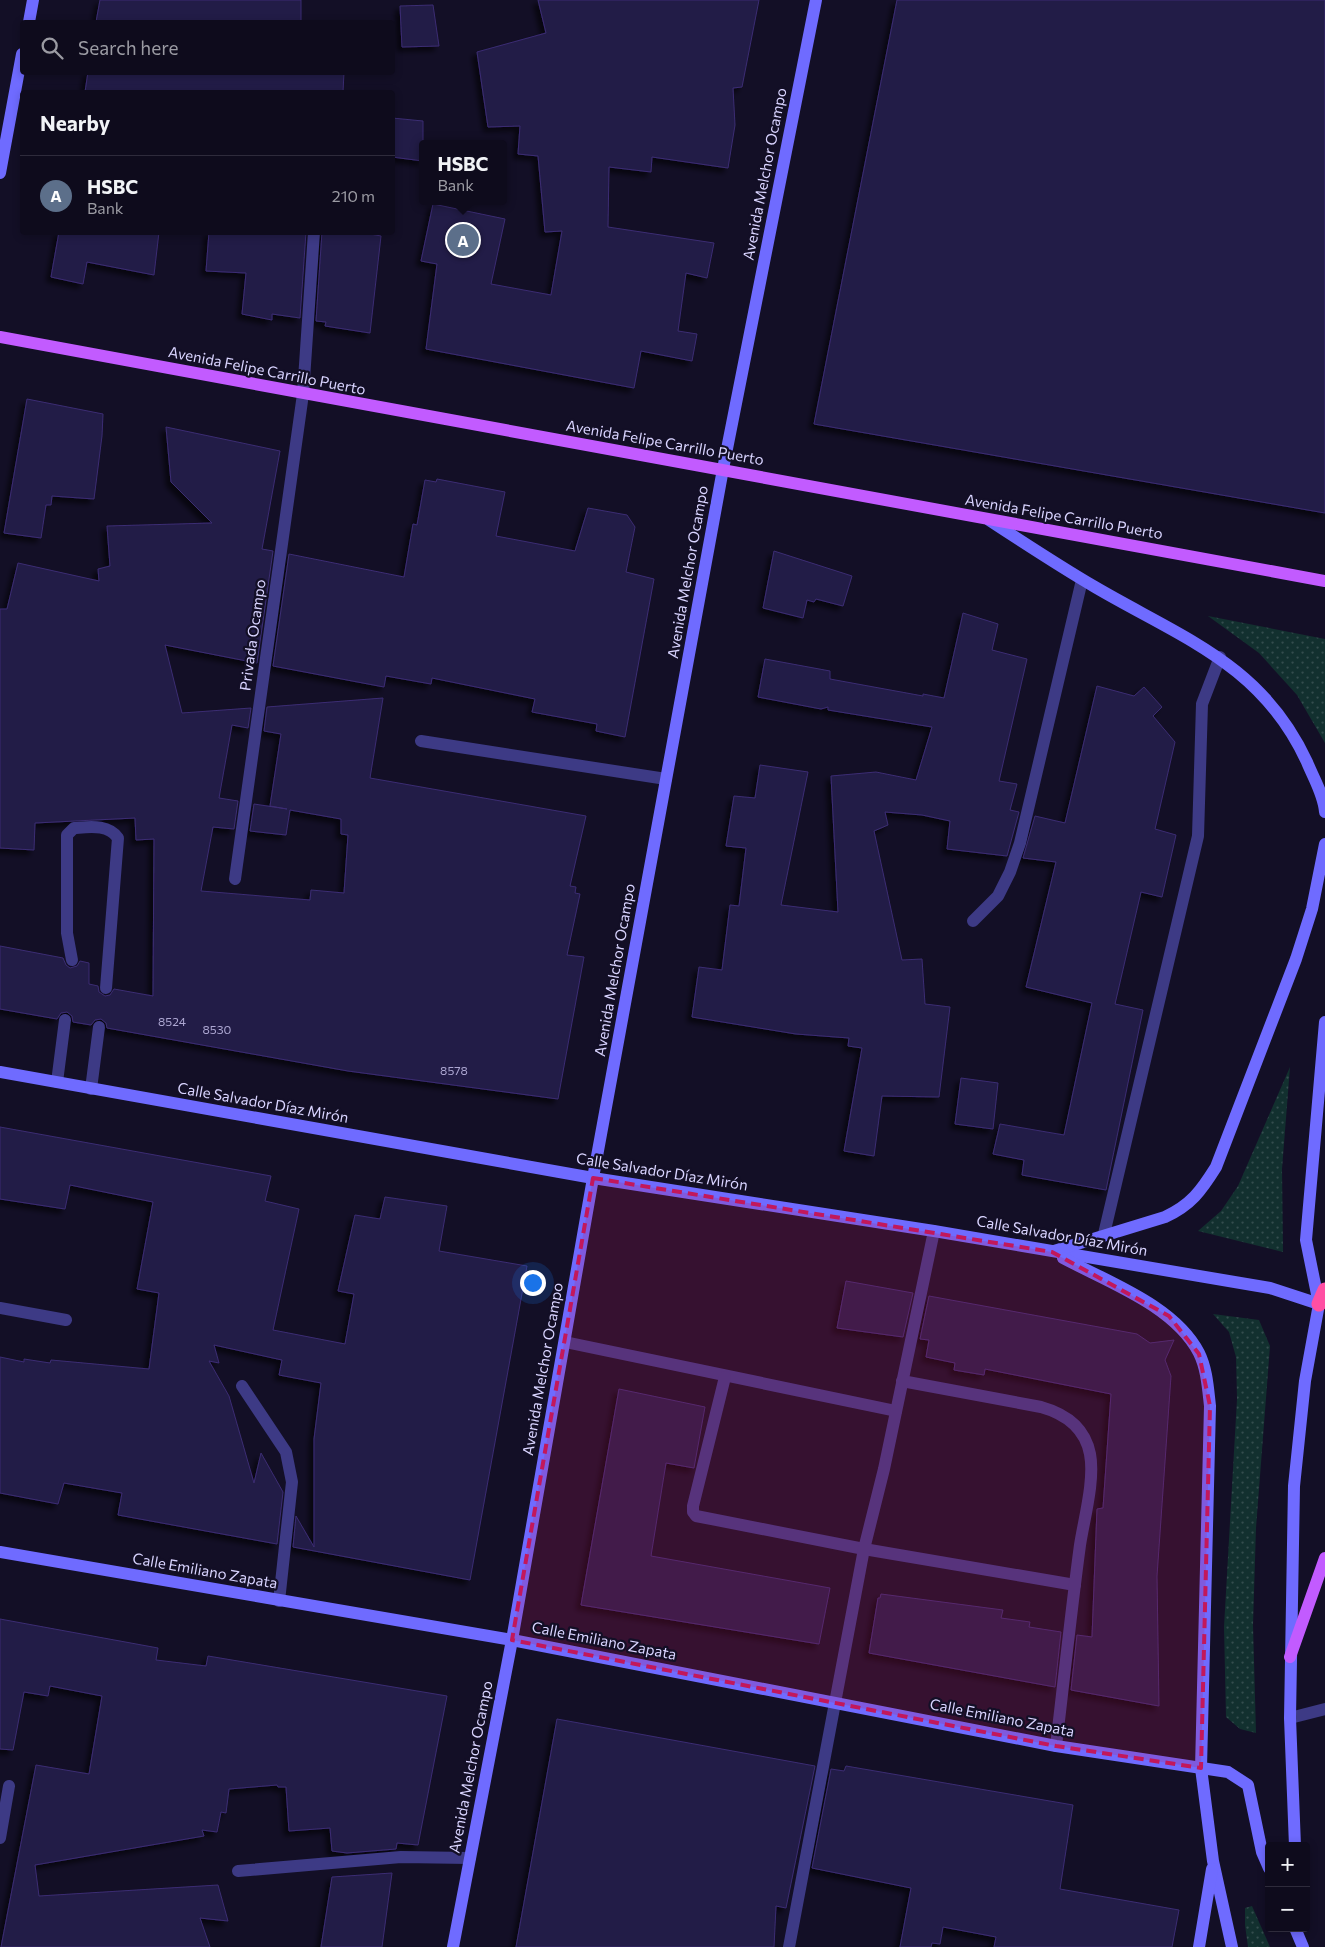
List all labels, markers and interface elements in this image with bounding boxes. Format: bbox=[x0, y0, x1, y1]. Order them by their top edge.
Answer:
search box bbox=[20, 20, 395, 75]
icon: search bbox=[38, 34, 66, 62]
text: Search here bbox=[78, 36, 178, 59]
street label: Avenida Melchor Ocampo bbox=[738, 86, 790, 262]
text: Nearby bbox=[40, 110, 110, 135]
popup bbox=[419, 140, 507, 205]
text: HSBC bbox=[437, 152, 489, 175]
text: HSBC bbox=[87, 175, 138, 198]
text: Bank bbox=[437, 175, 474, 194]
text: A bbox=[50, 186, 62, 205]
text: 210 m bbox=[332, 186, 375, 205]
text: Bank bbox=[87, 198, 124, 217]
pin: A bbox=[447, 221, 479, 259]
street label: Avenida Felipe Carrillo Puerto bbox=[167, 342, 367, 398]
street label: Avenida Felipe Carrillo Puerto bbox=[565, 416, 766, 468]
street label: Avenida Melchor Ocampo bbox=[663, 484, 711, 660]
street label: Avenida Felipe Carrillo Puerto bbox=[964, 490, 1165, 542]
street label: Privada Ocampo bbox=[235, 578, 269, 692]
street label: Avenida Melchor Ocampo bbox=[590, 882, 638, 1058]
house number: 8524 bbox=[158, 1014, 186, 1028]
house number: 8530 bbox=[203, 1022, 232, 1036]
house number: 8578 bbox=[440, 1063, 468, 1077]
street label: Calle Salvador Díaz Mirón bbox=[176, 1078, 350, 1126]
street label: Calle Salvador Díaz Mirón bbox=[575, 1149, 749, 1193]
street label: Calle Salvador Díaz Mirón bbox=[975, 1211, 1149, 1259]
your location bbox=[520, 1270, 546, 1296]
street label: Avenida Melchor Ocampo bbox=[518, 1281, 566, 1457]
street label: Calle Emiliano Zapata bbox=[131, 1548, 279, 1592]
street label: Calle Emiliano Zapata bbox=[530, 1617, 678, 1663]
street label: Avenida Melchor Ocampo bbox=[444, 1679, 496, 1855]
street label: Calle Emiliano Zapata bbox=[928, 1694, 1076, 1740]
map controls bbox=[1265, 1842, 1310, 1932]
button: + bbox=[1265, 1842, 1310, 1887]
button: − bbox=[1265, 1887, 1310, 1932]

